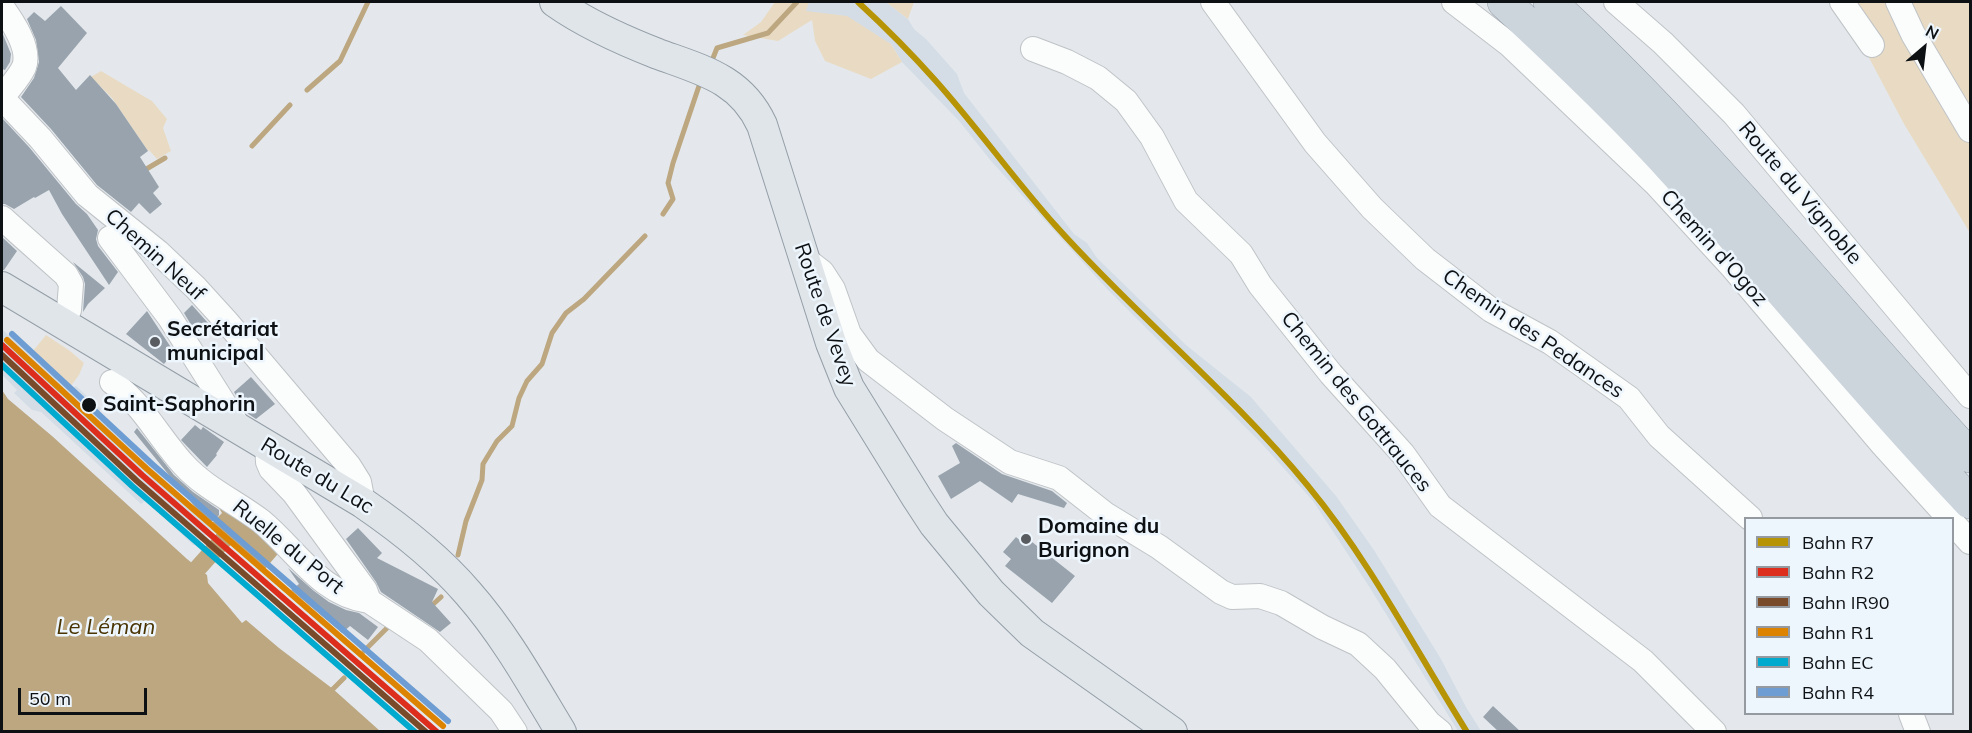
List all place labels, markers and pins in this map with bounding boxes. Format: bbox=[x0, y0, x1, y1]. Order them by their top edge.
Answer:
place label: Secrétariat municipal bbox=[167, 317, 278, 367]
marker: Secrétariat municipal bbox=[148, 335, 162, 349]
place label: Saint-Saphorin bbox=[103, 392, 255, 418]
marker: Saint-Saphorin bbox=[80, 396, 98, 414]
place label: Domaine du Burignon bbox=[1038, 514, 1159, 564]
marker: Domaine du Burignon bbox=[1019, 532, 1033, 546]

